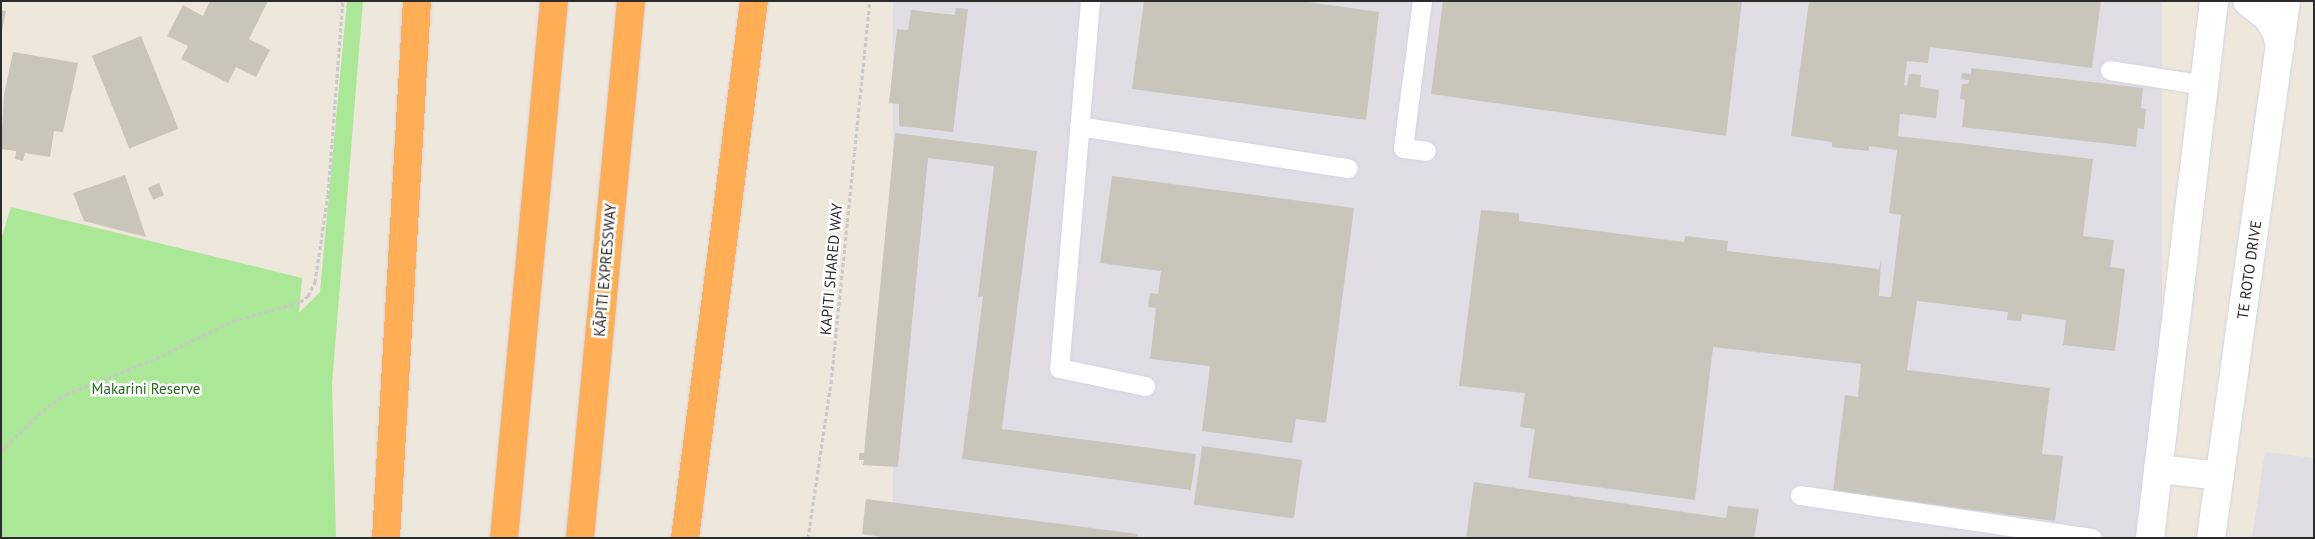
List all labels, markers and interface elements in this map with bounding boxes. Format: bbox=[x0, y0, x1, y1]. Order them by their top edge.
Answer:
street label: KAPITI SHARED WAY bbox=[816, 202, 846, 336]
street label: KĀPITI EXPRESSWAY bbox=[590, 203, 620, 337]
street label: TE ROTO DRIVE bbox=[2233, 219, 2265, 321]
park label: Makarini Reserve bbox=[92, 380, 200, 398]

